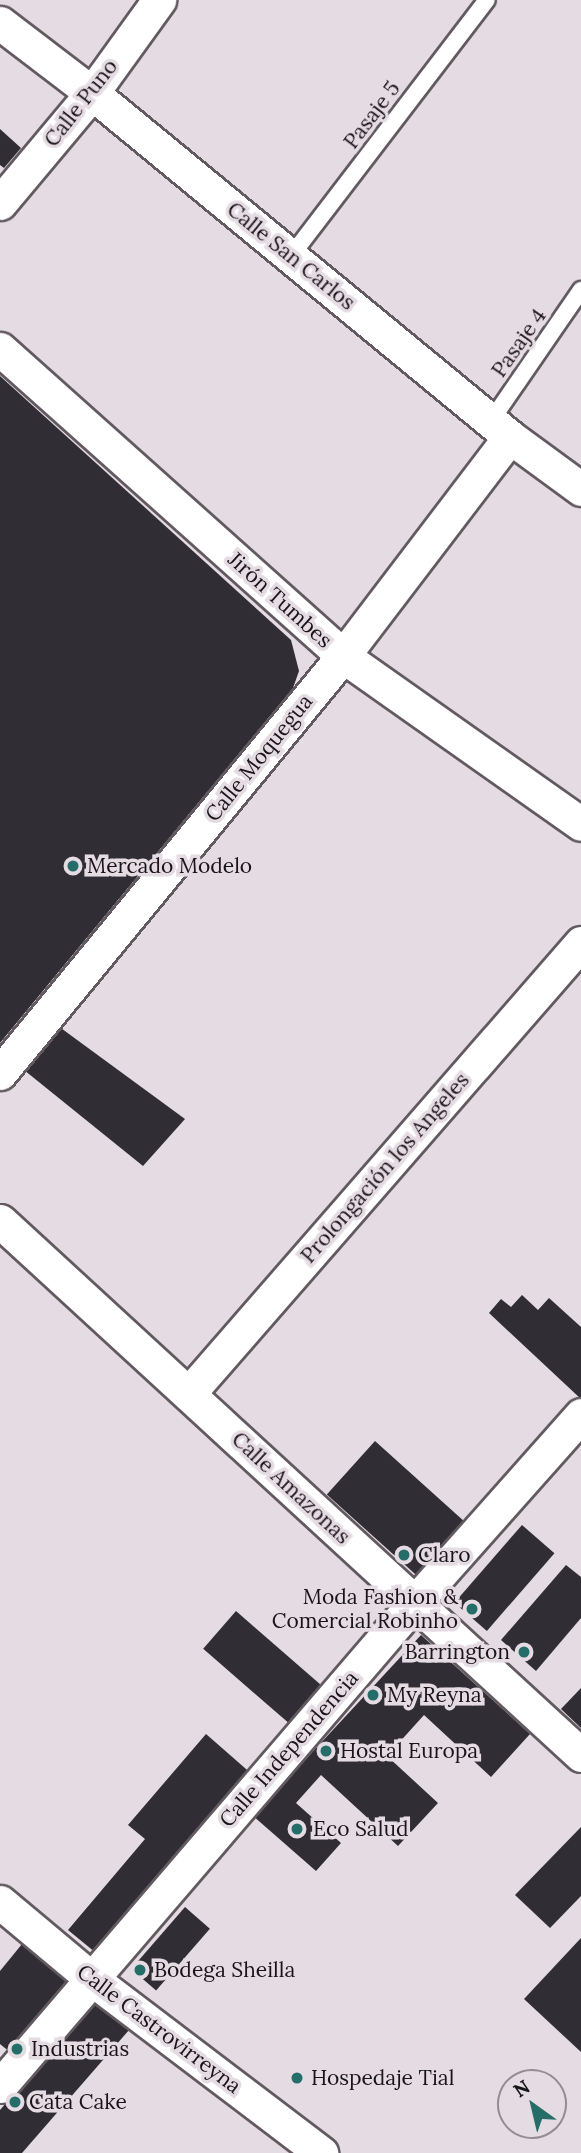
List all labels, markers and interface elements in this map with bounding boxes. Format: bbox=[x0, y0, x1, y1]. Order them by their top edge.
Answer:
street label: Calle Puno bbox=[39, 54, 123, 152]
street label: Pasaje 5 bbox=[339, 76, 405, 154]
street label: Calle San Carlos bbox=[222, 197, 360, 315]
street label: Pasaje 4 bbox=[486, 304, 552, 382]
street label: Jirón Tumbes bbox=[223, 547, 337, 653]
street label: Calle Moquegua bbox=[200, 689, 318, 827]
place label: Mercado Modelo bbox=[87, 853, 252, 879]
marker: Mercado Modelo bbox=[65, 858, 81, 874]
street label: Prolongación los Angeles bbox=[296, 1068, 474, 1268]
street label: Calle Amazonas bbox=[227, 1427, 355, 1549]
place label: Claro bbox=[418, 1542, 470, 1568]
marker: Claro bbox=[396, 1547, 412, 1563]
place label: Moda Fashion & Comercial Robinho bbox=[272, 1584, 458, 1634]
marker: Moda Fashion & Comercial Robinho bbox=[464, 1601, 480, 1617]
place label: Barrington bbox=[404, 1639, 510, 1665]
marker: Barrington bbox=[516, 1644, 532, 1660]
street label: Calle Independencia bbox=[214, 1666, 364, 1832]
place label: My Reyna bbox=[387, 1682, 482, 1708]
marker: My Reyna bbox=[365, 1687, 381, 1703]
place label: Hostal Europa bbox=[340, 1738, 478, 1764]
marker: Hostal Europa bbox=[318, 1743, 334, 1759]
place label: Eco Salud bbox=[313, 1816, 408, 1842]
marker: Eco Salud bbox=[287, 1819, 307, 1839]
place label: Bodega Sheilla bbox=[154, 1957, 295, 1983]
street label: Calle Castrovirreyna bbox=[72, 1959, 246, 2099]
marker: Bodega Sheilla bbox=[132, 1962, 148, 1978]
place label: Industrias bbox=[31, 2036, 129, 2062]
marker: Industrias bbox=[9, 2041, 25, 2057]
place label: Hospedaje Tial bbox=[311, 2065, 454, 2091]
north arrow bbox=[497, 2069, 567, 2139]
marker: Hospedaje Tial bbox=[289, 2070, 305, 2086]
text: N bbox=[509, 2074, 534, 2102]
place label: Cata Cake bbox=[29, 2089, 127, 2115]
marker: Cata Cake bbox=[7, 2094, 23, 2110]

